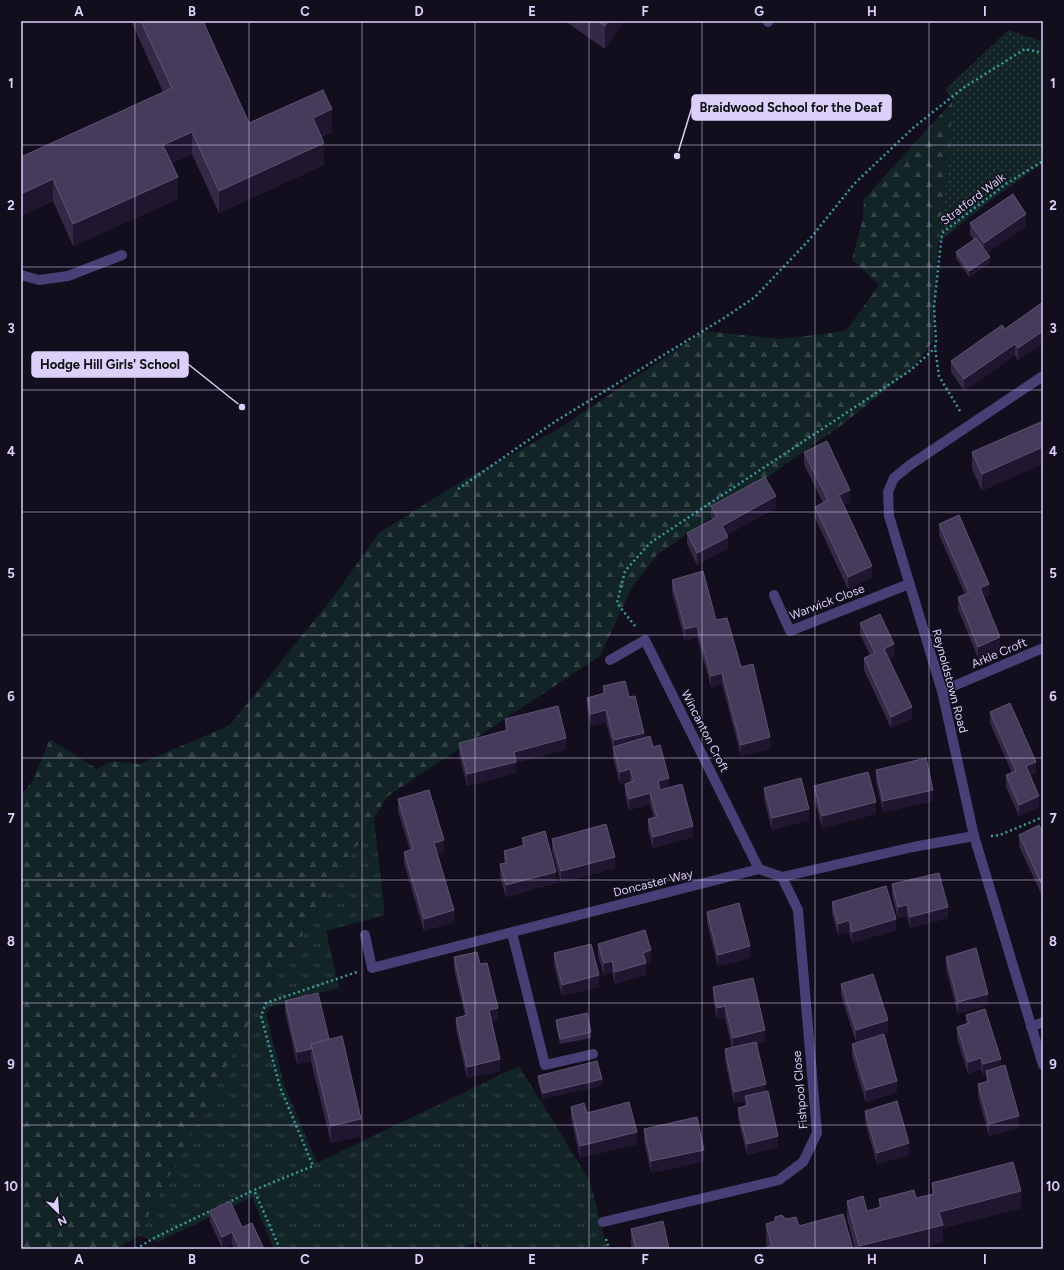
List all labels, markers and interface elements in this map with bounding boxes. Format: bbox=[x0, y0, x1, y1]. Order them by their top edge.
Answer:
text: A bbox=[74, 4, 84, 19]
text: B bbox=[188, 4, 196, 19]
text: C bbox=[300, 4, 310, 19]
text: D bbox=[414, 4, 424, 19]
text: E bbox=[528, 4, 536, 19]
text: F bbox=[641, 4, 649, 19]
text: G bbox=[754, 4, 764, 19]
text: H bbox=[867, 4, 877, 19]
text: I bbox=[983, 4, 987, 19]
text: 1 bbox=[8, 76, 14, 91]
text: 1 bbox=[1050, 76, 1056, 91]
callout: Braidwood School for the Deaf bbox=[692, 95, 891, 120]
text: Braidwood School for the Deaf bbox=[699, 100, 883, 115]
street label: Stratford Walk bbox=[938, 170, 1008, 228]
text: 2 bbox=[7, 198, 15, 213]
text: 2 bbox=[1049, 198, 1057, 213]
text: 3 bbox=[7, 321, 15, 336]
text: 3 bbox=[1049, 321, 1057, 336]
callout: Hodge Hill Girls' School bbox=[32, 352, 188, 377]
text: Hodge Hill Girls' School bbox=[40, 357, 180, 372]
text: 4 bbox=[7, 444, 15, 459]
text: 4 bbox=[1049, 444, 1057, 459]
text: 5 bbox=[7, 566, 15, 581]
text: 5 bbox=[1049, 566, 1057, 581]
street label: Warwick Close bbox=[788, 581, 867, 623]
street label: Reynoldstown Road bbox=[929, 627, 971, 735]
street label: Arkle Croft bbox=[969, 635, 1029, 671]
street label: Wincanton Croft bbox=[678, 688, 732, 775]
text: 6 bbox=[7, 689, 15, 704]
text: 6 bbox=[1049, 689, 1057, 704]
text: 7 bbox=[7, 811, 15, 826]
text: 7 bbox=[1049, 811, 1057, 826]
street label: Doncaster Way bbox=[612, 866, 695, 900]
text: 8 bbox=[7, 934, 15, 949]
text: 8 bbox=[1049, 934, 1057, 949]
street label: Fishpool Close bbox=[790, 1050, 810, 1130]
text: 9 bbox=[7, 1057, 15, 1072]
text: 9 bbox=[1049, 1057, 1057, 1072]
text: 10 bbox=[4, 1179, 18, 1194]
text: 10 bbox=[1046, 1179, 1060, 1194]
north arrow bbox=[38, 1192, 78, 1232]
text: N bbox=[55, 1213, 69, 1228]
text: A bbox=[74, 1252, 84, 1267]
text: B bbox=[188, 1252, 196, 1267]
text: C bbox=[300, 1252, 310, 1267]
text: D bbox=[414, 1252, 424, 1267]
text: E bbox=[528, 1252, 536, 1267]
text: F bbox=[641, 1252, 649, 1267]
text: G bbox=[754, 1252, 764, 1267]
text: H bbox=[867, 1252, 877, 1267]
text: I bbox=[983, 1252, 987, 1267]

